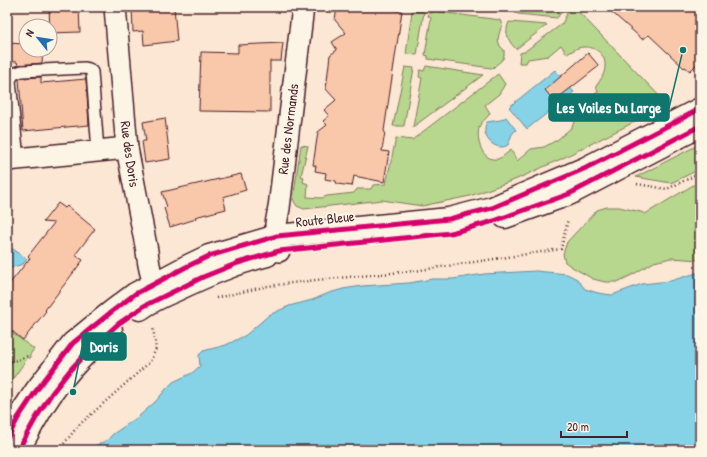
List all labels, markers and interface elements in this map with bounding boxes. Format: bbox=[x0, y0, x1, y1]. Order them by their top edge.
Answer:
north arrow bbox=[18, 18, 58, 58]
text: N bbox=[22, 27, 37, 39]
street label: Rue des Normands bbox=[273, 83, 302, 175]
callout: Les Voiles Du Large bbox=[549, 94, 669, 121]
text: Les Voiles Du Large bbox=[557, 97, 661, 119]
street label: Rue des Doris bbox=[116, 120, 145, 188]
street label: Route Bleue bbox=[295, 206, 356, 231]
callout: Doris bbox=[82, 333, 126, 360]
text: Doris bbox=[90, 336, 118, 357]
scale bar bbox=[561, 413, 627, 439]
text: 20 m bbox=[567, 418, 589, 435]

